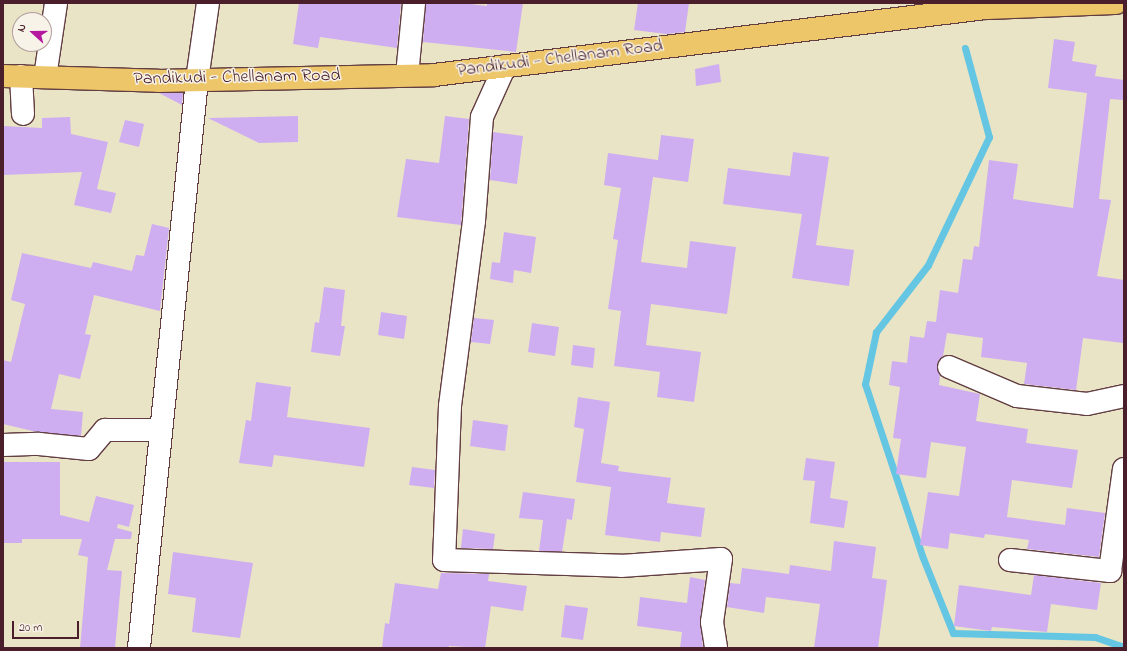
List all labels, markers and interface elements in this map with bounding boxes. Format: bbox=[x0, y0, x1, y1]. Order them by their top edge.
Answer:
north arrow bbox=[12, 12, 52, 52]
text: N bbox=[13, 22, 31, 34]
street label: Pandikudi - Chellanam Road bbox=[456, 36, 664, 82]
street label: Pandikudi - Chellanam Road bbox=[133, 65, 341, 91]
scale bar bbox=[14, 613, 81, 639]
text: 20 m bbox=[19, 619, 42, 637]

